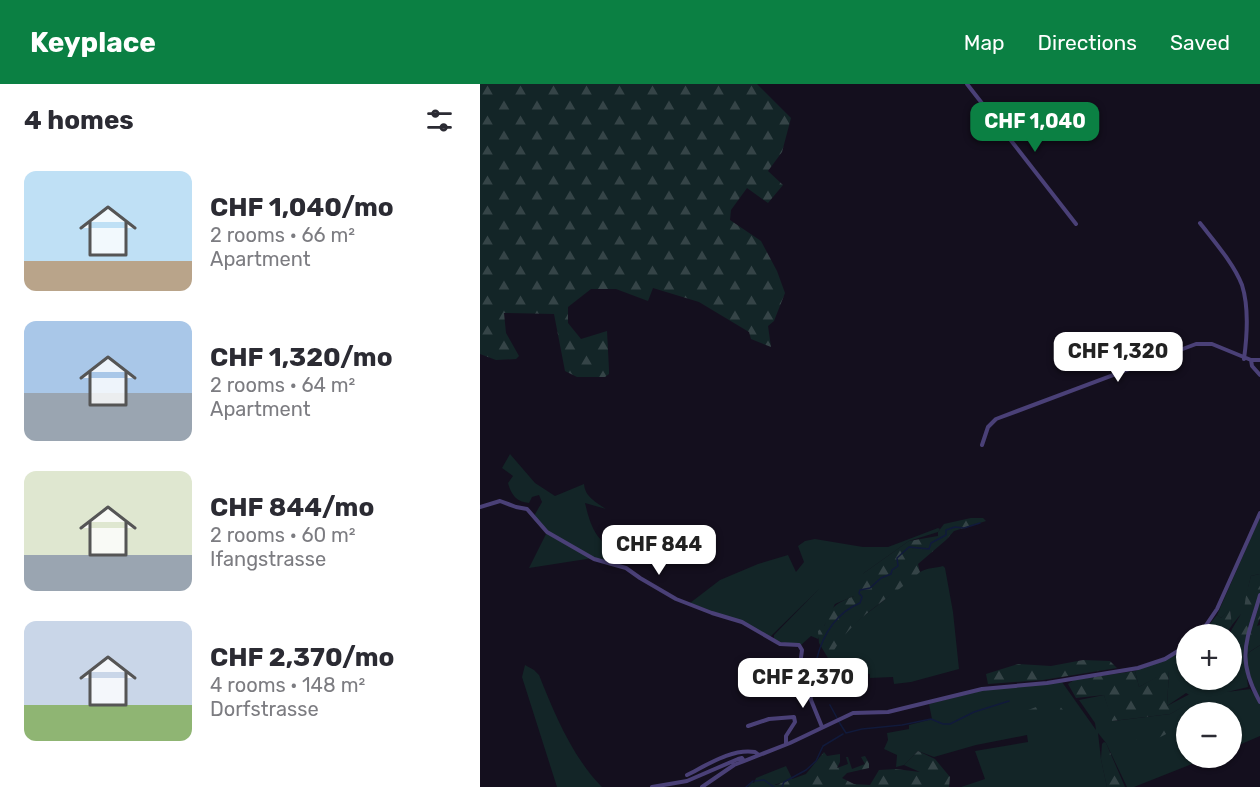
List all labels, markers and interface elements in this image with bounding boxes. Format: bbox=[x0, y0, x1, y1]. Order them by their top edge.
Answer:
text: Keyplace bbox=[30, 26, 156, 59]
text: Map bbox=[964, 30, 1005, 55]
text: Directions bbox=[1038, 30, 1137, 55]
text: Saved bbox=[1170, 30, 1230, 55]
pin: CHF 1,040 bbox=[966, 102, 1104, 153]
icon: filters bbox=[423, 104, 456, 137]
text: 4 homes bbox=[24, 105, 134, 136]
text: CHF 1,040 bbox=[984, 109, 1086, 133]
text: CHF 1,040/mo bbox=[210, 192, 394, 223]
icon: home bbox=[72, 195, 144, 267]
text: 2 rooms · 66 m² bbox=[210, 223, 355, 247]
text: Apartment bbox=[210, 247, 311, 271]
pin: CHF 1,320 bbox=[1049, 332, 1187, 383]
text: CHF 1,320 bbox=[1068, 339, 1168, 363]
text: CHF 1,320/mo bbox=[210, 342, 393, 373]
icon: home bbox=[72, 345, 144, 417]
text: 2 rooms · 64 m² bbox=[210, 373, 355, 397]
text: Apartment bbox=[210, 397, 311, 421]
text: CHF 844/mo bbox=[210, 492, 374, 523]
icon: home bbox=[72, 495, 144, 567]
text: 2 rooms · 60 m² bbox=[210, 523, 356, 547]
pin: CHF 844 bbox=[604, 525, 714, 576]
text: CHF 844 bbox=[616, 532, 702, 556]
text: Ifangstrasse bbox=[210, 547, 326, 571]
map controls bbox=[1176, 624, 1242, 768]
button: + bbox=[1176, 624, 1242, 690]
text: CHF 2,370/mo bbox=[210, 642, 395, 673]
icon: home bbox=[72, 645, 144, 717]
pin: CHF 2,370 bbox=[734, 658, 872, 709]
text: CHF 2,370 bbox=[752, 665, 854, 689]
text: 4 rooms · 148 m² bbox=[210, 673, 365, 697]
text: Dorfstrasse bbox=[210, 697, 319, 721]
button: − bbox=[1176, 702, 1242, 768]

